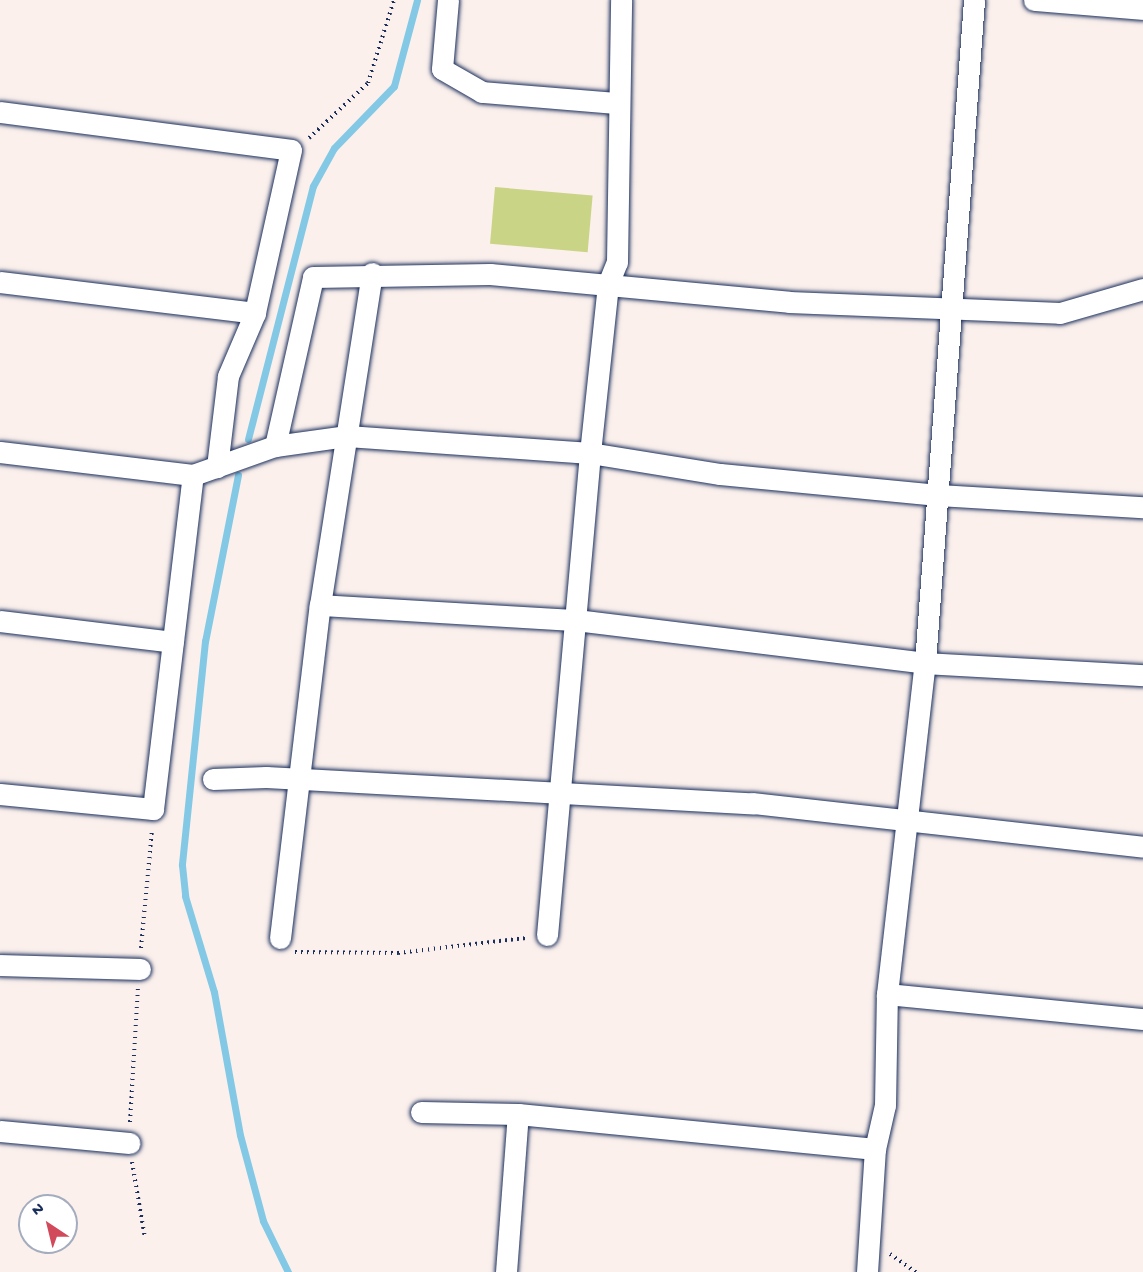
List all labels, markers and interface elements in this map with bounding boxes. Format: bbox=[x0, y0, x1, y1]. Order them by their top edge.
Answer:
north arrow bbox=[18, 1194, 78, 1254]
text: N bbox=[29, 1200, 48, 1221]

